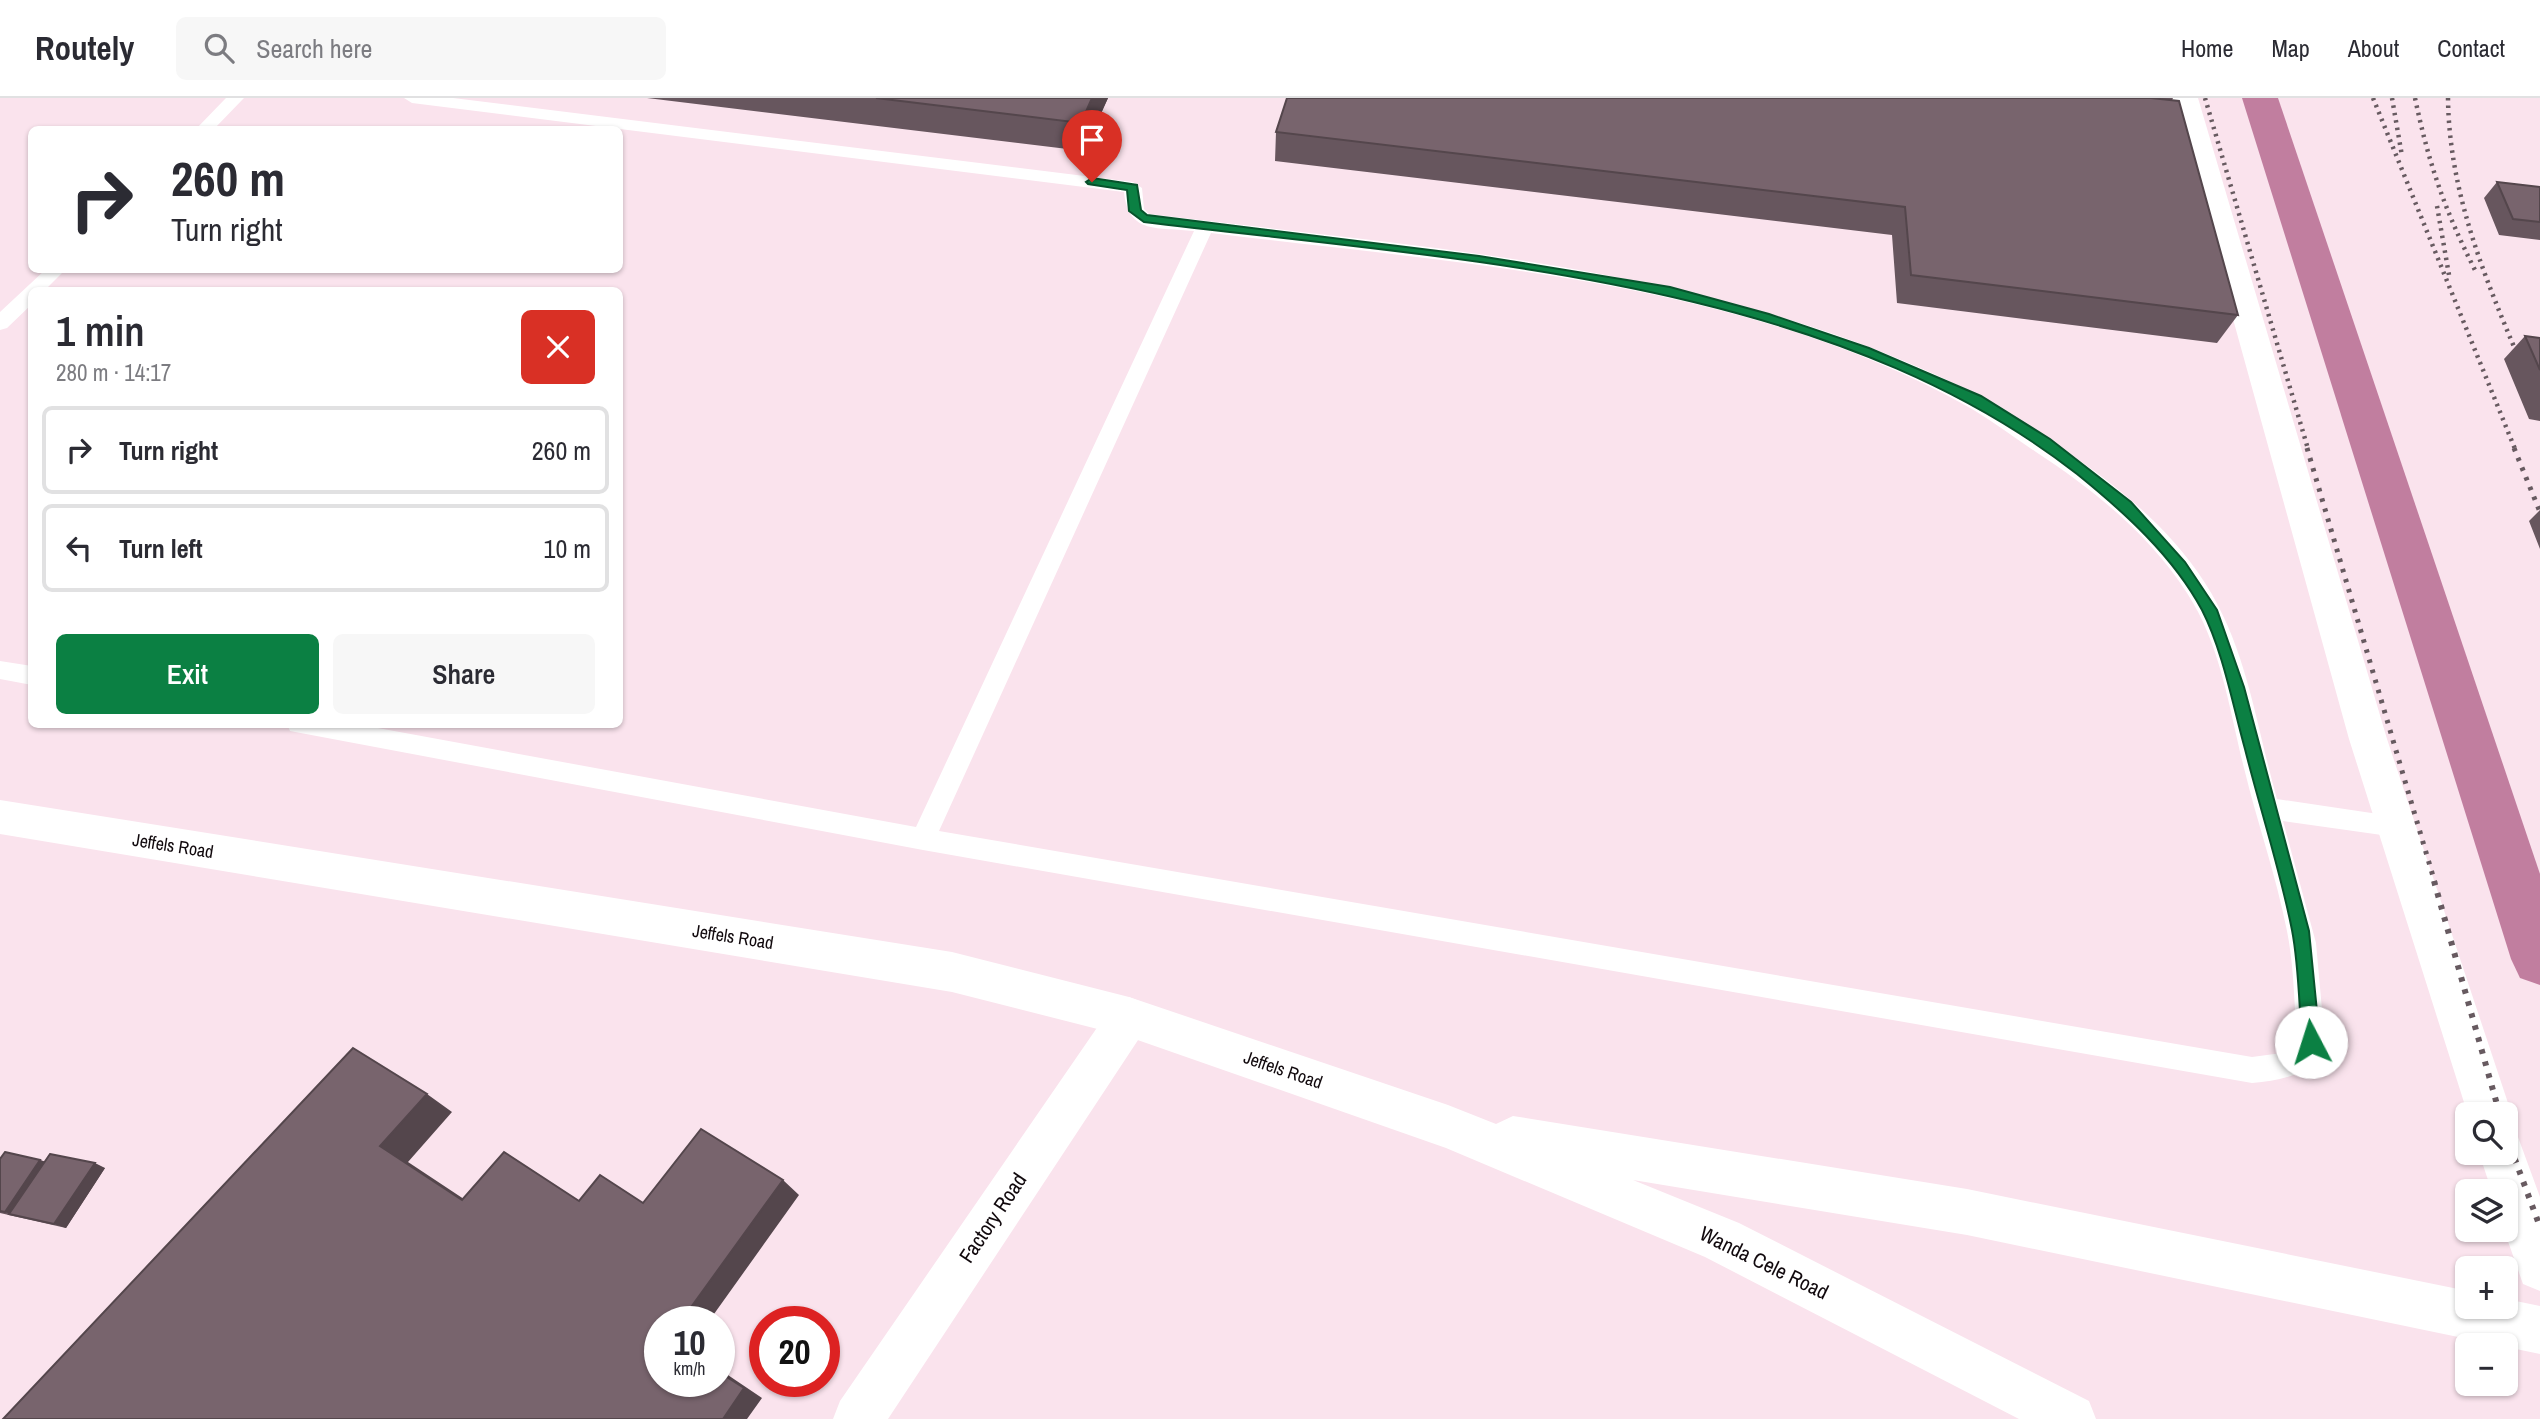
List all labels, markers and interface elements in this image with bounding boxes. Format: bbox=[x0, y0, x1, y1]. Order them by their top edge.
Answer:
search box bbox=[176, 17, 666, 80]
text: Routely bbox=[35, 26, 134, 70]
icon: search bbox=[200, 29, 238, 67]
text: Search here bbox=[256, 31, 372, 66]
text: Home bbox=[2181, 32, 2233, 64]
text: Map bbox=[2271, 32, 2310, 64]
text: About bbox=[2348, 32, 2399, 64]
text: Contact bbox=[2437, 32, 2505, 64]
pin bbox=[1062, 110, 1122, 182]
icon: arrive bbox=[1073, 121, 1111, 159]
text: 260 m bbox=[171, 145, 285, 211]
icon: right bbox=[56, 154, 147, 245]
text: Turn right bbox=[171, 208, 283, 251]
text: 1 min bbox=[56, 303, 145, 359]
button: close bbox=[521, 310, 595, 384]
text: 280 m · 14:17 bbox=[56, 357, 171, 388]
icon: right bbox=[60, 431, 98, 469]
text: Turn right bbox=[119, 433, 218, 468]
text: 260 m bbox=[532, 433, 591, 468]
icon: left bbox=[60, 529, 98, 567]
text: Turn left bbox=[119, 531, 203, 566]
text: 10 m bbox=[544, 531, 591, 566]
button: Exit bbox=[56, 634, 319, 714]
button: Share bbox=[333, 634, 595, 714]
street label: Jeffels Road bbox=[131, 827, 215, 864]
street label: Jeffels Road bbox=[691, 918, 775, 955]
position arrow bbox=[2274, 1005, 2348, 1079]
street label: Jeffels Road bbox=[1240, 1044, 1326, 1095]
map controls bbox=[2455, 1102, 2518, 1396]
button: search bbox=[2455, 1102, 2518, 1165]
street label: Factory Road bbox=[952, 1167, 1033, 1268]
button: layers bbox=[2455, 1179, 2518, 1242]
street label: Wanda Cele Road bbox=[1695, 1219, 1834, 1306]
button: + bbox=[2455, 1256, 2518, 1319]
speed limit sign: 20 bbox=[749, 1306, 840, 1397]
text: 10 bbox=[674, 1319, 705, 1366]
button: − bbox=[2455, 1333, 2518, 1396]
text: km/h bbox=[674, 1356, 706, 1381]

